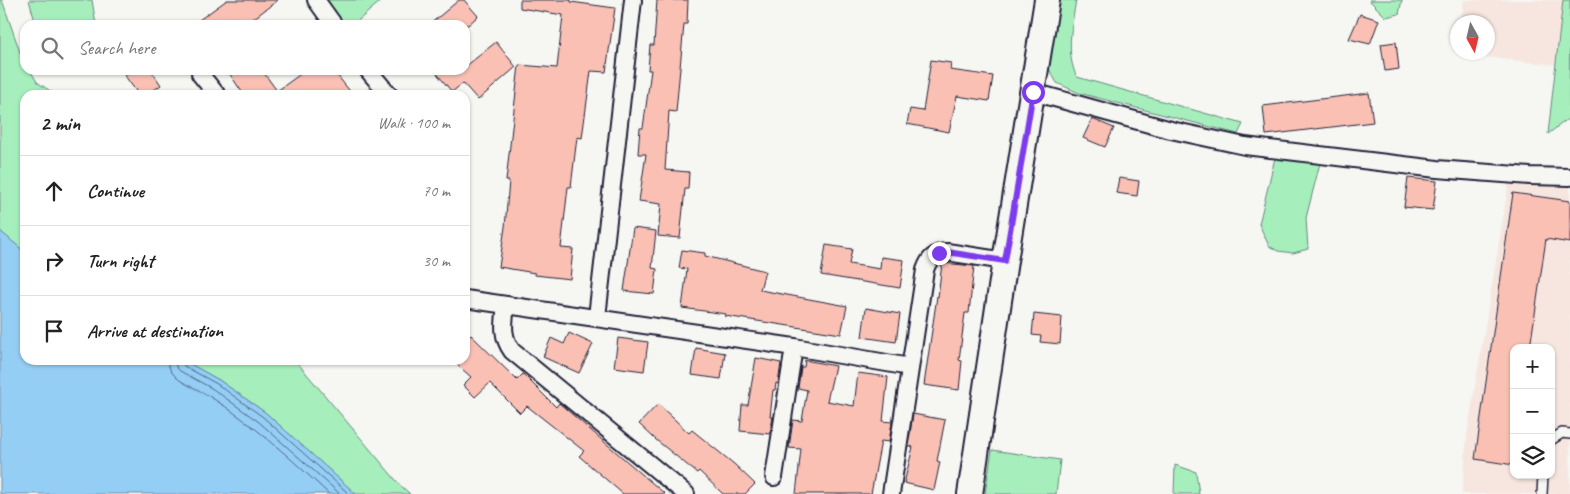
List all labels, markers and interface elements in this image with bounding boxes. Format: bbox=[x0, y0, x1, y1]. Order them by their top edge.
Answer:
north arrow bbox=[1450, 15, 1495, 60]
search box bbox=[20, 20, 470, 75]
icon: search bbox=[38, 34, 66, 62]
text: Search here bbox=[78, 36, 155, 60]
route start bbox=[1022, 81, 1045, 104]
text: 2 min bbox=[40, 110, 80, 136]
text: Walk · 100 m bbox=[378, 113, 450, 133]
icon: ahead bbox=[40, 177, 68, 205]
text: Continue bbox=[87, 179, 144, 203]
text: 70 m bbox=[423, 181, 450, 201]
route end bbox=[928, 242, 951, 265]
icon: right bbox=[40, 247, 68, 275]
text: Turn right bbox=[87, 249, 154, 273]
text: 30 m bbox=[423, 251, 450, 271]
icon: arrive bbox=[40, 317, 68, 345]
text: Arrive at destination bbox=[87, 319, 223, 343]
map controls bbox=[1510, 344, 1555, 479]
button: + bbox=[1510, 344, 1555, 389]
button: − bbox=[1510, 389, 1555, 434]
button: layers bbox=[1510, 434, 1555, 479]

